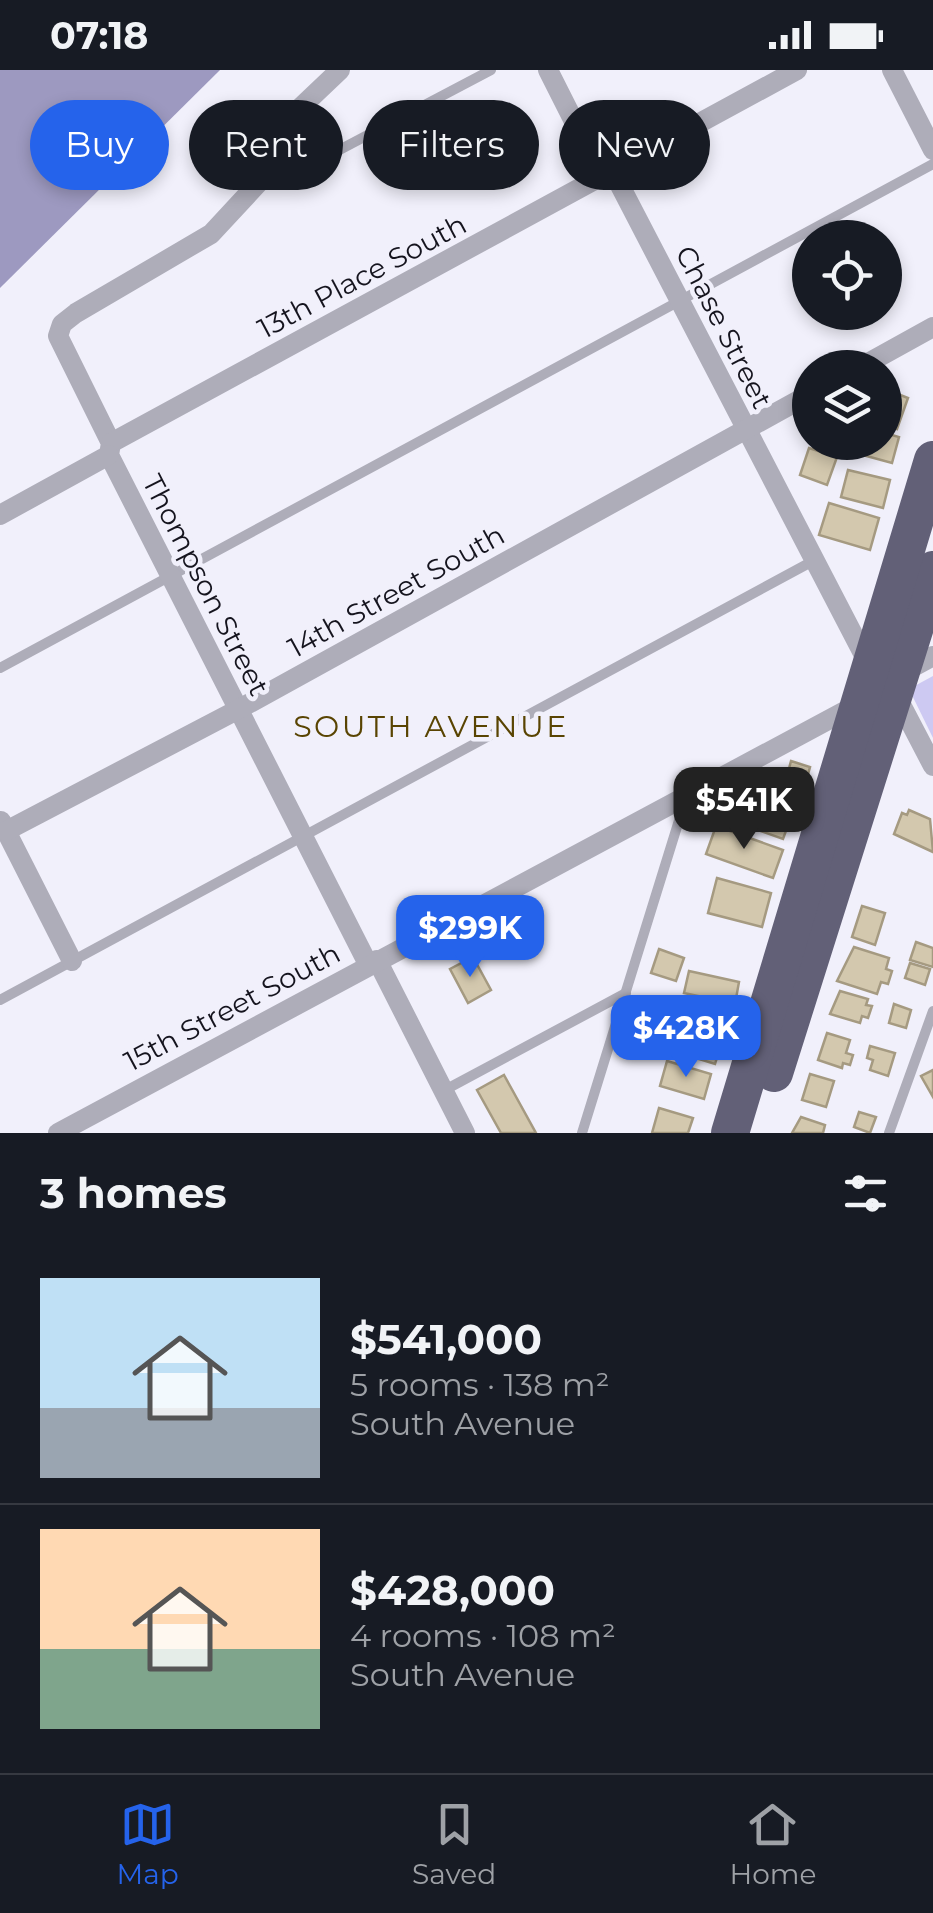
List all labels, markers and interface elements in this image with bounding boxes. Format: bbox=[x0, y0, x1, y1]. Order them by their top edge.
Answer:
text: 07:18 bbox=[50, 12, 148, 59]
chip: Buy bbox=[30, 100, 169, 190]
chip: Rent bbox=[189, 100, 343, 190]
chip: Filters bbox=[363, 100, 539, 190]
chip: New bbox=[559, 100, 710, 190]
street label: 13th Place South bbox=[252, 207, 472, 345]
map controls bbox=[792, 220, 902, 460]
button: locate bbox=[792, 220, 902, 330]
street label: Chase Street bbox=[668, 240, 780, 414]
button: layers bbox=[792, 350, 902, 460]
street label: Thompson Street bbox=[136, 469, 276, 701]
street label: 14th Street South bbox=[282, 517, 510, 665]
district label: SOUTH AVENUE bbox=[293, 708, 569, 745]
pin: $541K bbox=[674, 767, 814, 852]
text: $541K bbox=[696, 780, 792, 819]
pin: $299K bbox=[400, 895, 540, 980]
text: $299K bbox=[418, 908, 522, 947]
street label: 15th Street South bbox=[118, 936, 346, 1078]
pin: $428K bbox=[616, 995, 756, 1080]
text: $428K bbox=[633, 1008, 739, 1047]
icon: filters bbox=[838, 1166, 893, 1221]
text: 3 homes bbox=[40, 1167, 226, 1219]
text: $541,000 bbox=[350, 1313, 542, 1365]
icon: home bbox=[120, 1318, 240, 1438]
text: 5 rooms · 138 m² bbox=[350, 1365, 610, 1404]
text: South Avenue bbox=[350, 1404, 575, 1443]
text: $428,000 bbox=[350, 1564, 555, 1616]
icon: home bbox=[120, 1569, 240, 1689]
text: 4 rooms · 108 m² bbox=[350, 1616, 616, 1655]
text: South Avenue bbox=[350, 1655, 575, 1694]
tab: Map bbox=[117, 1797, 179, 1891]
tab: Saved bbox=[412, 1797, 496, 1891]
tab: Home bbox=[729, 1797, 816, 1891]

